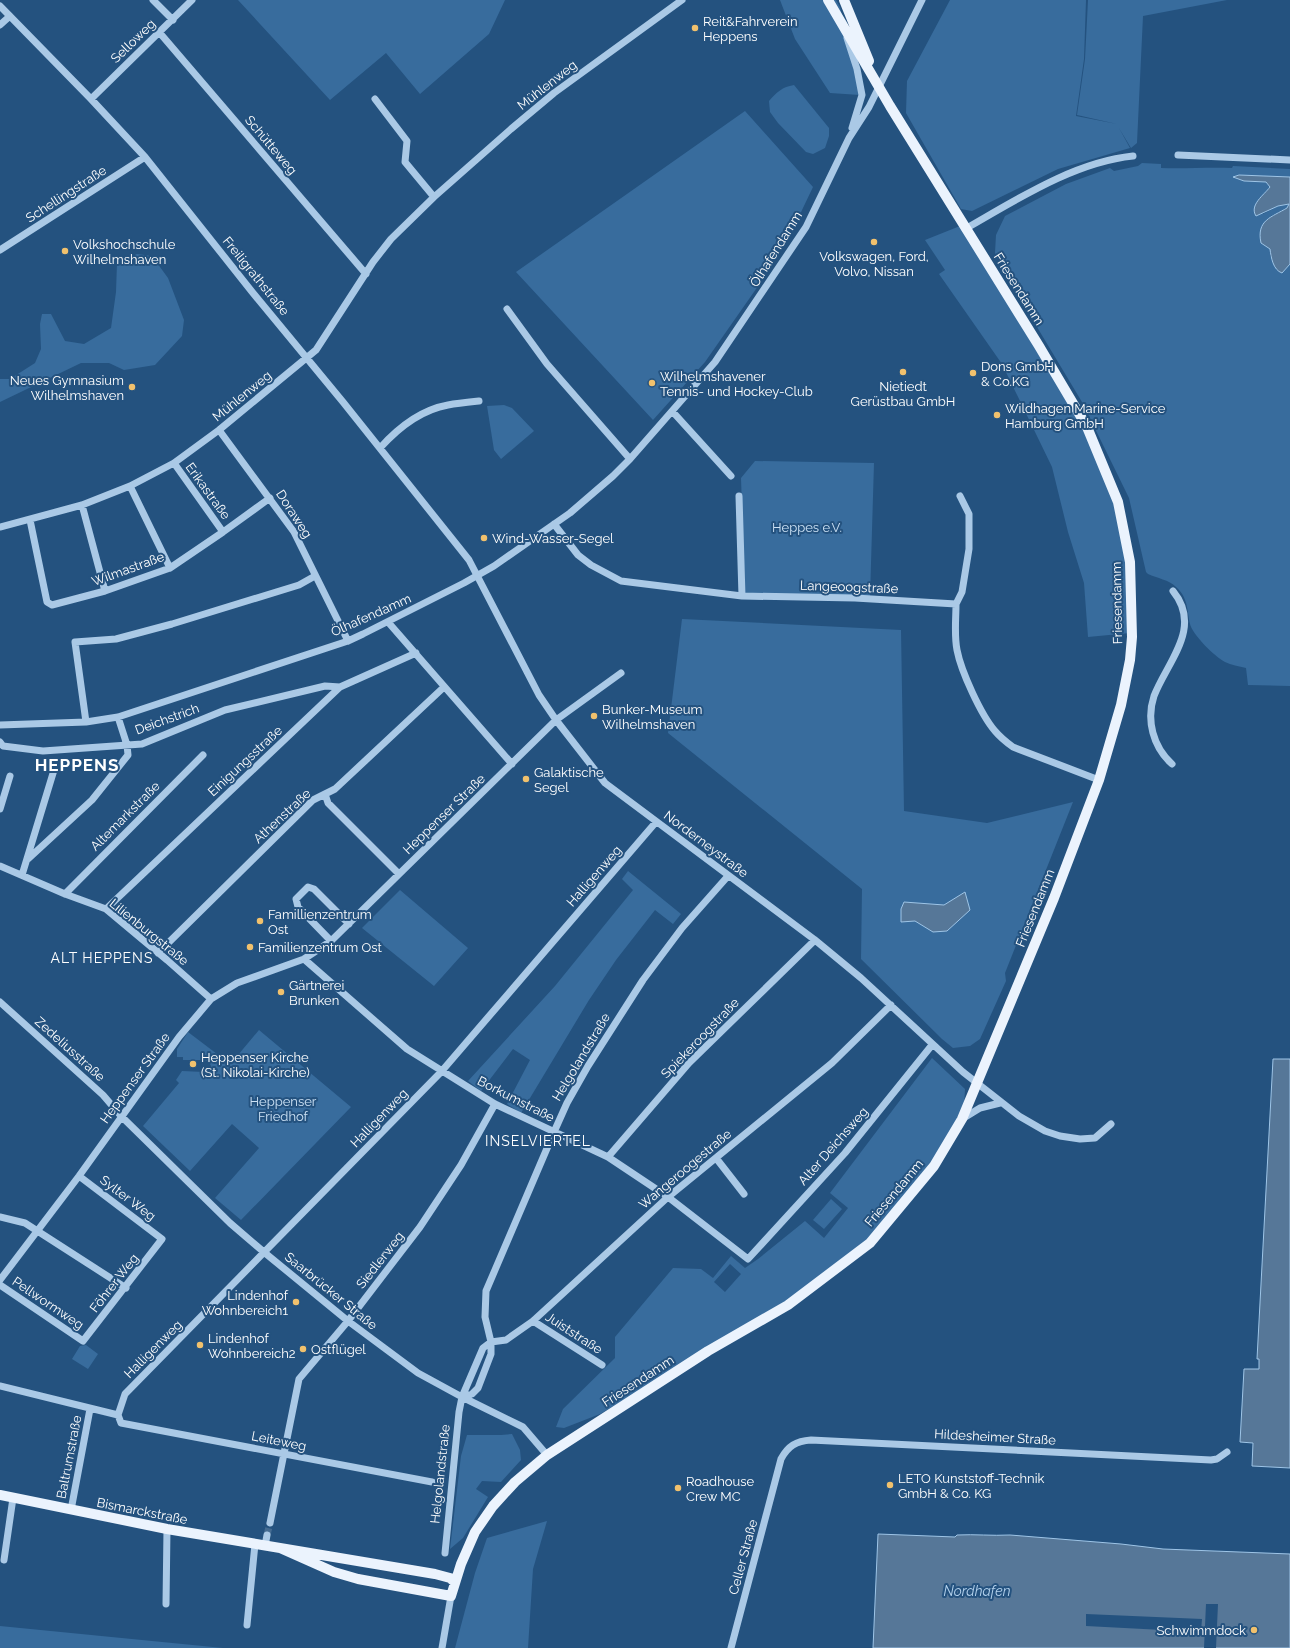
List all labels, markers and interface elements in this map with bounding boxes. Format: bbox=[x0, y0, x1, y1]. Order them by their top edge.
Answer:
place label: Reit&Fahrverein Heppens bbox=[703, 14, 798, 44]
street label: Selloweg bbox=[108, 16, 158, 66]
marker: Reit&Fahrverein Heppens bbox=[690, 23, 700, 33]
street label: Mühlenweg bbox=[514, 57, 580, 113]
street label: Schütteweg bbox=[242, 112, 300, 178]
street label: Schellingstraße bbox=[23, 162, 109, 226]
street label: Ölhafendamm bbox=[746, 208, 805, 290]
street label: Freiligrathstraße bbox=[220, 234, 293, 319]
place label: Volkshochschule Wilhelmshaven bbox=[73, 237, 176, 267]
marker: Volkswagen, Ford, Volvo, Nissan bbox=[869, 237, 879, 247]
marker: Volkshochschule Wilhelmshaven bbox=[60, 246, 70, 256]
place label: Volkswagen, Ford, Volvo, Nissan bbox=[819, 249, 929, 279]
street label: Friesendamm bbox=[991, 250, 1047, 328]
place label: Dons GmbH & Co.KG bbox=[981, 359, 1054, 389]
marker: Nietiedt Gerüstbau GmbH bbox=[898, 367, 908, 377]
street label: Mühlenweg bbox=[210, 368, 274, 424]
marker: Dons GmbH & Co.KG bbox=[968, 368, 978, 378]
place label: Wilhelmshavener Tennis- und Hockey-Club bbox=[660, 369, 813, 399]
place label: Neues Gymnasium Wilhelmshaven bbox=[10, 373, 124, 403]
marker: Wilhelmshavener Tennis- und Hockey-Club bbox=[647, 378, 657, 388]
place label: Nietiedt Gerüstbau GmbH bbox=[851, 379, 955, 409]
marker: Neues Gymnasium Wilhelmshaven bbox=[127, 382, 137, 392]
place label: Wildhagen Marine-Service Hamburg GmbH bbox=[1005, 401, 1166, 431]
marker: Wildhagen Marine-Service Hamburg GmbH bbox=[992, 410, 1002, 420]
street label: Erikastraße bbox=[182, 460, 234, 522]
street label: Doraweg bbox=[273, 487, 315, 541]
park label: Heppes e.V. bbox=[772, 520, 842, 535]
place label: Wind-Wasser-Segel bbox=[492, 531, 614, 546]
marker: Wind-Wasser-Segel bbox=[479, 533, 489, 543]
street label: Wilmastraße bbox=[90, 549, 167, 589]
street label: Friesendamm bbox=[1109, 561, 1125, 644]
street label: Langeoogstraße bbox=[800, 578, 899, 596]
street label: Ölhafendamm bbox=[328, 590, 413, 639]
street label: Deichstrich bbox=[133, 700, 201, 738]
place label: Bunker-Museum Wilhelmshaven bbox=[602, 702, 702, 732]
marker: Bunker-Museum Wilhelmshaven bbox=[589, 711, 599, 721]
street label: Einigungsstraße bbox=[205, 723, 285, 799]
district label: HEPPENS bbox=[35, 755, 119, 775]
place label: Galaktische Segel bbox=[534, 765, 604, 795]
street label: Heppenser Straße bbox=[400, 771, 488, 857]
marker: Galaktische Segel bbox=[521, 774, 531, 784]
street label: Altemarkstraße bbox=[87, 778, 163, 854]
street label: Athenstraße bbox=[250, 785, 314, 846]
street label: Norderneystraße bbox=[661, 808, 751, 881]
street label: Halligenweg bbox=[564, 843, 624, 909]
street label: Friesendamm bbox=[1013, 867, 1057, 949]
street label: Lilienburgstraße bbox=[107, 896, 192, 969]
place label: Famillienzentrum Ost bbox=[268, 907, 372, 937]
marker: Famillienzentrum Ost bbox=[255, 916, 265, 926]
place label: Familienzentrum Ost bbox=[258, 940, 383, 955]
marker: Familienzentrum Ost bbox=[245, 942, 255, 952]
district label: ALT HEPPENS bbox=[51, 950, 153, 966]
place label: Gärtnerei Brunken bbox=[289, 978, 344, 1008]
marker: Gärtnerei Brunken bbox=[276, 987, 286, 997]
street label: Spiekeroogstraße bbox=[658, 995, 742, 1081]
street label: Helgolandstraße bbox=[549, 1010, 613, 1104]
street label: Zedeliusstraße bbox=[32, 1014, 108, 1085]
street label: Heppenser Straße bbox=[97, 1029, 173, 1126]
place label: Heppenser Kirche (St. Nikolai-Kirche) bbox=[201, 1050, 310, 1080]
marker: Heppenser Kirche (St. Nikolai-Kirche) bbox=[188, 1059, 198, 1069]
street label: Borkumstraße bbox=[475, 1073, 557, 1125]
street label: Halligenweg bbox=[347, 1086, 411, 1150]
park label: Heppenser Friedhof bbox=[250, 1094, 317, 1124]
street label: Alter Deichsweg bbox=[795, 1104, 871, 1188]
street label: Wangeroogestraße bbox=[636, 1126, 734, 1212]
district label: INSELVIERTEL bbox=[485, 1133, 591, 1149]
street label: Friesendamm bbox=[862, 1156, 926, 1230]
street label: Sylter Weg bbox=[97, 1172, 159, 1224]
street label: Siedlerweg bbox=[353, 1229, 407, 1291]
street label: Saarbrücker Straße bbox=[282, 1249, 380, 1333]
street label: Föhrer Weg bbox=[87, 1251, 141, 1315]
street label: Pellwormweg bbox=[9, 1274, 87, 1332]
place label: Lindenhof Wohnbereich1 bbox=[202, 1288, 289, 1318]
marker: Lindenhof Wohnbereich1 bbox=[291, 1297, 301, 1307]
street label: Juiststraße bbox=[543, 1309, 605, 1357]
street label: Halligenweg bbox=[121, 1317, 185, 1381]
place label: Lindenhof Wohnbereich2 bbox=[208, 1331, 296, 1361]
marker: Lindenhof Wohnbereich2 bbox=[195, 1340, 205, 1350]
place label: Ostflügel bbox=[311, 1342, 366, 1357]
marker: Ostflügel bbox=[298, 1344, 308, 1354]
street label: Friesendamm bbox=[599, 1352, 677, 1410]
street label: Baltrumstraße bbox=[54, 1414, 85, 1500]
street label: Helgolandstraße bbox=[427, 1423, 453, 1524]
street label: Hildesheimer Straße bbox=[934, 1426, 1057, 1448]
street label: Leiteweg bbox=[250, 1428, 308, 1454]
place label: LETO Kunststoff-Technik GmbH & Co. KG bbox=[898, 1471, 1045, 1501]
place label: Roadhouse Crew MC bbox=[686, 1474, 754, 1504]
marker: LETO Kunststoff-Technik GmbH & Co. KG bbox=[885, 1480, 895, 1490]
marker: Roadhouse Crew MC bbox=[673, 1483, 683, 1493]
street label: Bismarckstraße bbox=[95, 1495, 189, 1527]
street label: Celler Straße bbox=[726, 1517, 760, 1596]
water label: Nordhafen bbox=[943, 1583, 1011, 1599]
place label: Schwimmdock bbox=[1156, 1623, 1246, 1638]
marker: Schwimmdock bbox=[1249, 1625, 1259, 1635]

